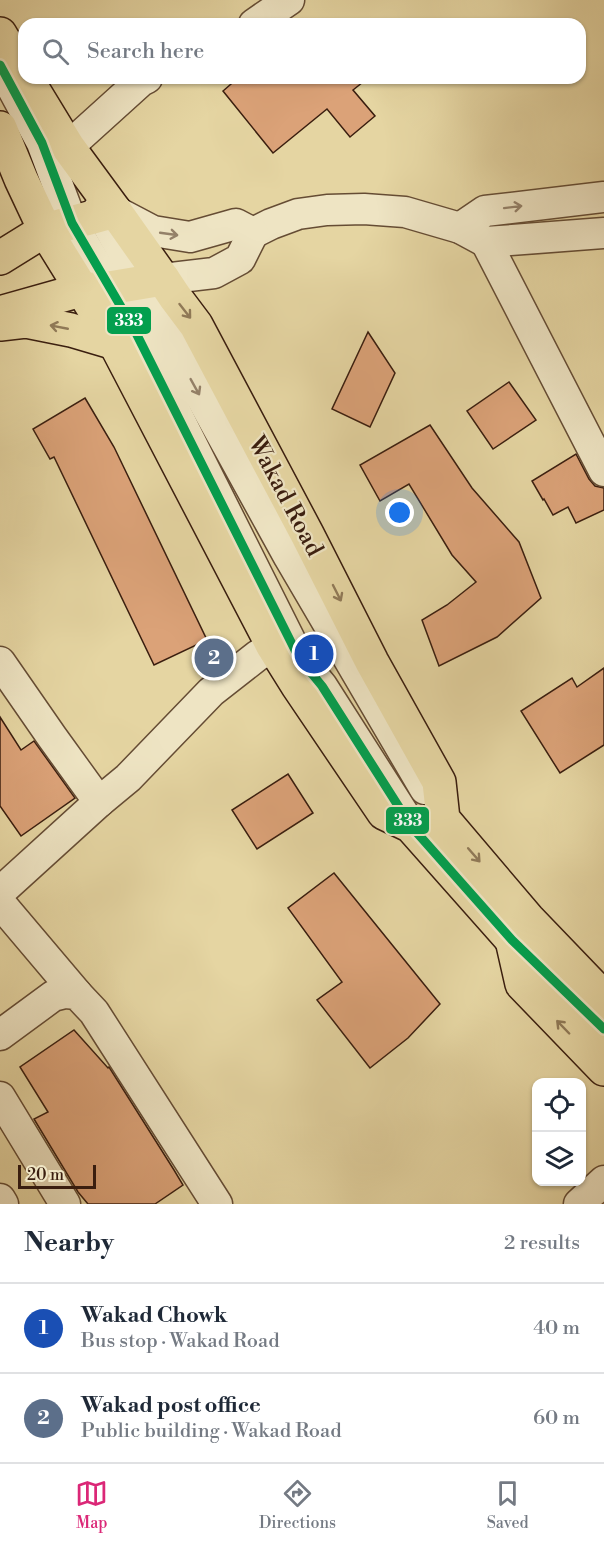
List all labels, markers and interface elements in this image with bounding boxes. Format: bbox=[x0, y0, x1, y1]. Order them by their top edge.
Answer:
search box bbox=[18, 18, 586, 84]
icon: search bbox=[39, 35, 72, 68]
text: Search here bbox=[87, 38, 204, 65]
one-way arrow bbox=[503, 202, 523, 213]
one-way arrow bbox=[158, 228, 178, 239]
one-way arrow bbox=[178, 302, 191, 318]
line badge: 333 bbox=[106, 306, 152, 335]
text: 333 bbox=[115, 311, 144, 331]
one-way arrow bbox=[49, 321, 69, 332]
one-way arrow bbox=[189, 378, 201, 395]
street label: Wakad Road bbox=[240, 430, 330, 562]
your location bbox=[385, 498, 414, 527]
one-way arrow bbox=[331, 584, 343, 601]
pin: 1 bbox=[294, 632, 334, 676]
pin: 2 bbox=[194, 636, 234, 680]
line badge: 333 bbox=[385, 806, 430, 835]
text: 333 bbox=[394, 811, 423, 831]
one-way arrow bbox=[467, 847, 481, 862]
one-way arrow bbox=[556, 1019, 571, 1034]
map controls bbox=[532, 1078, 586, 1186]
button: locate bbox=[532, 1078, 586, 1132]
button: layers bbox=[532, 1132, 586, 1186]
scale bar bbox=[18, 1162, 96, 1190]
text: 20 m bbox=[27, 1165, 64, 1185]
text: Nearby bbox=[24, 1227, 114, 1259]
text: 2 results bbox=[504, 1231, 580, 1256]
text: Wakad Chowk bbox=[81, 1302, 227, 1329]
text: 1 bbox=[39, 1316, 48, 1341]
text: 40 m bbox=[533, 1316, 580, 1341]
text: Bus stop · Wakad Road bbox=[81, 1329, 280, 1354]
text: Wakad post office bbox=[81, 1392, 261, 1419]
text: 2 bbox=[37, 1406, 50, 1431]
text: 60 m bbox=[533, 1406, 580, 1431]
text: Public building · Wakad Road bbox=[81, 1419, 342, 1444]
tab: Map bbox=[75, 1477, 108, 1533]
tab: Directions bbox=[259, 1477, 336, 1533]
tab: Saved bbox=[487, 1477, 529, 1533]

